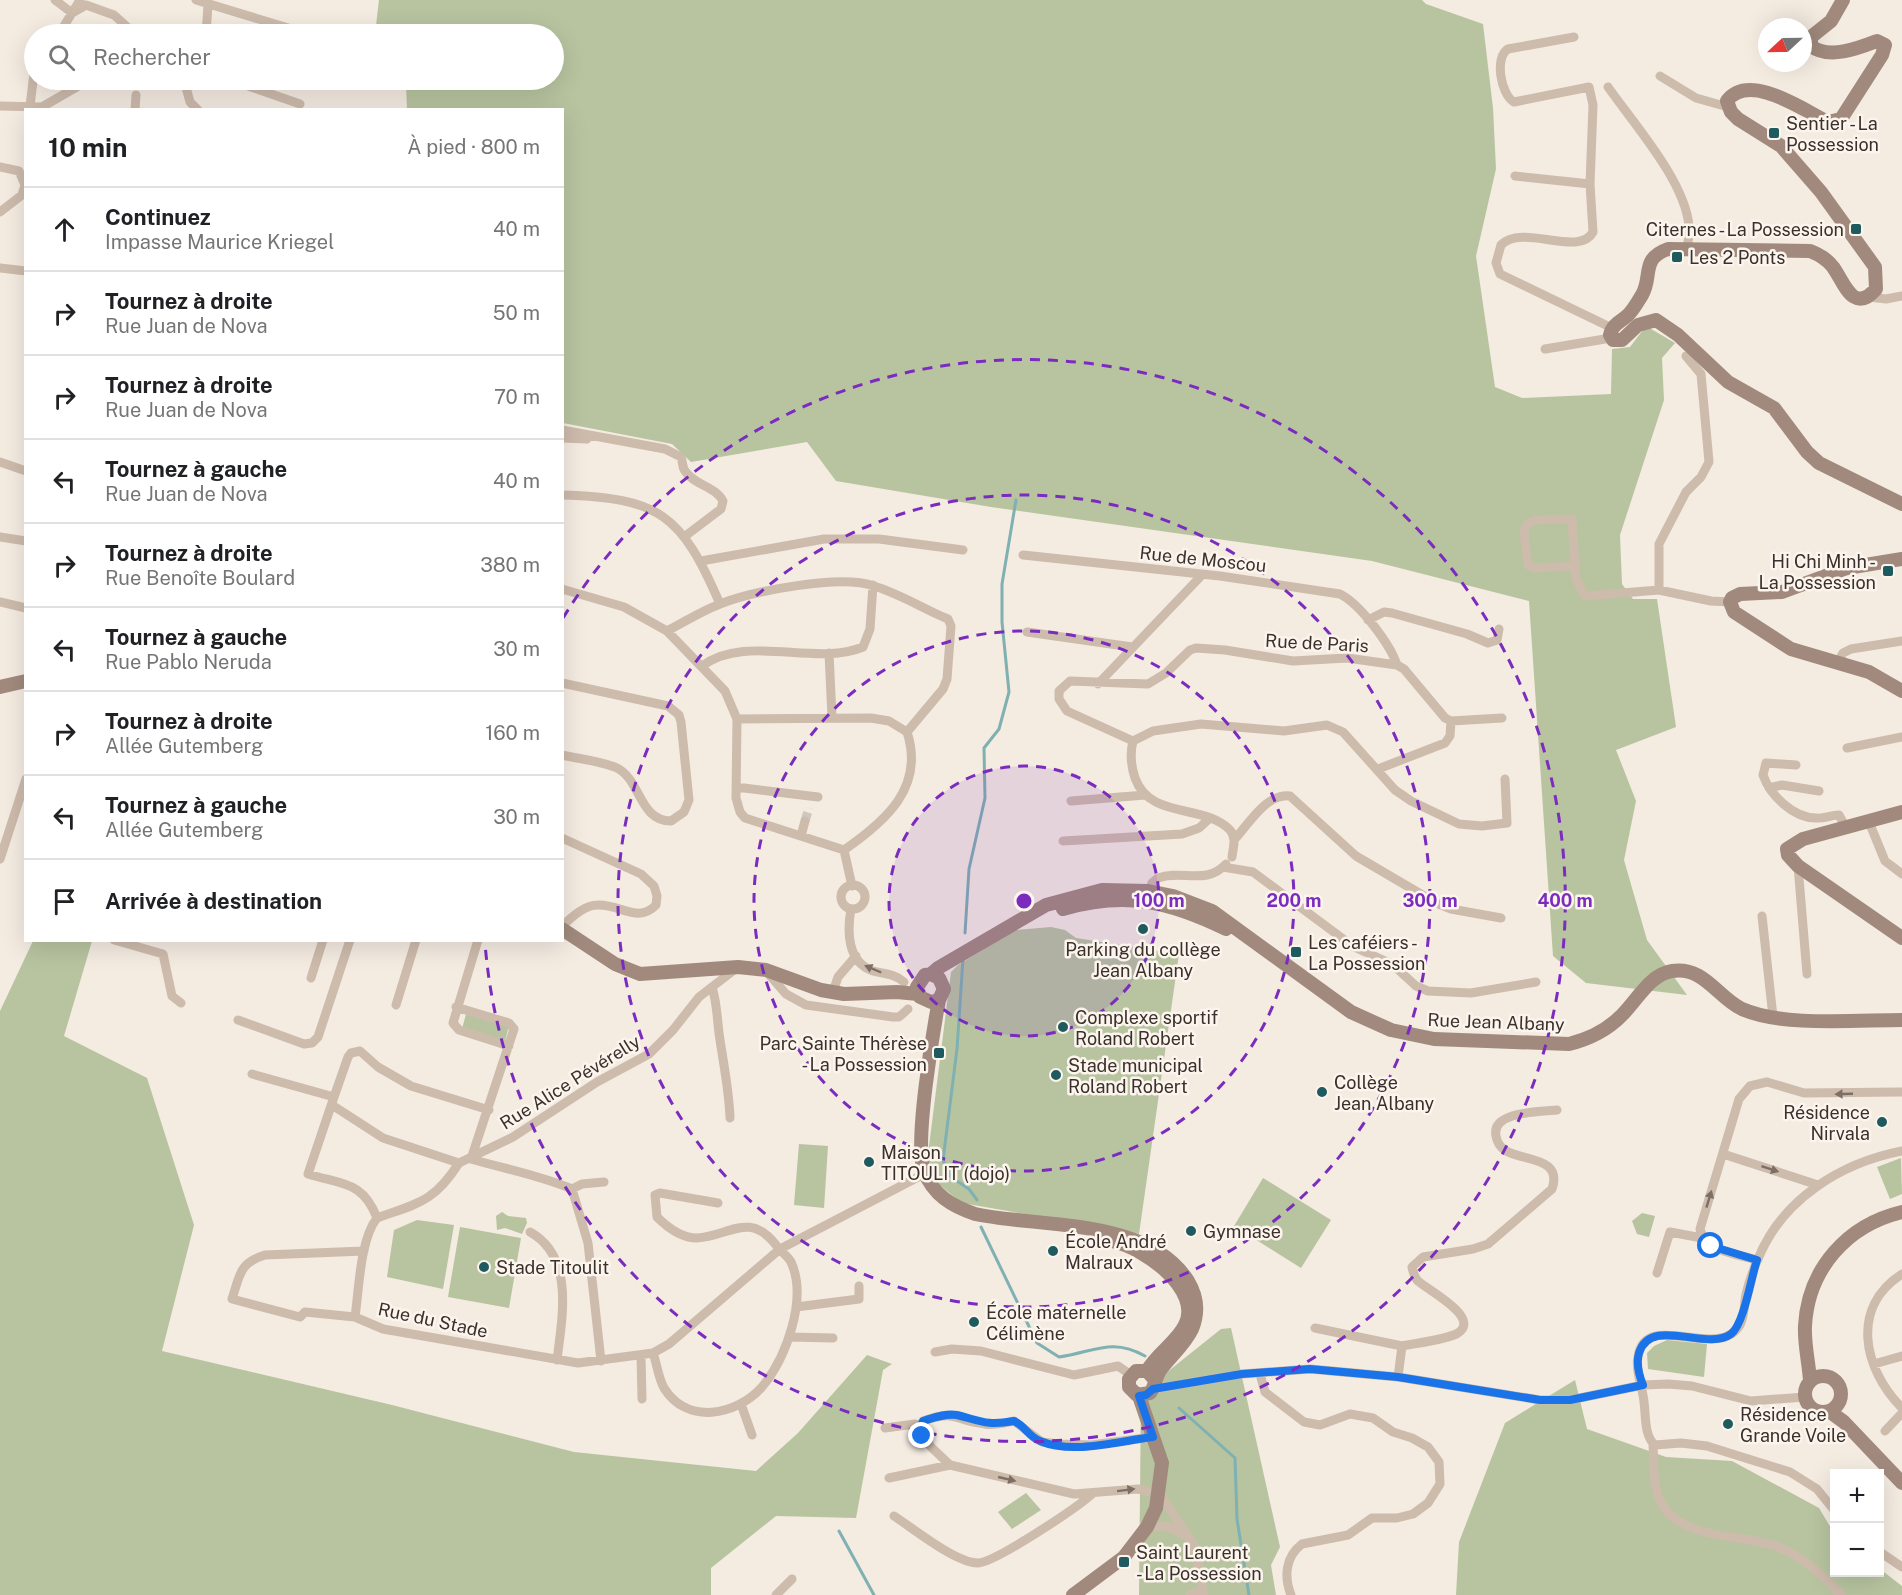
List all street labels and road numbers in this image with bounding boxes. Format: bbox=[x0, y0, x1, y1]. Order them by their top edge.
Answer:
street label: Rue de Moscou bbox=[1139, 542, 1267, 576]
street label: Rue de Paris bbox=[1265, 630, 1369, 656]
street label: Rue Jean Albany bbox=[1427, 1009, 1565, 1035]
street label: Rue Alice Pévérelly bbox=[496, 1030, 644, 1134]
street label: Rue du Stade bbox=[376, 1298, 490, 1342]

